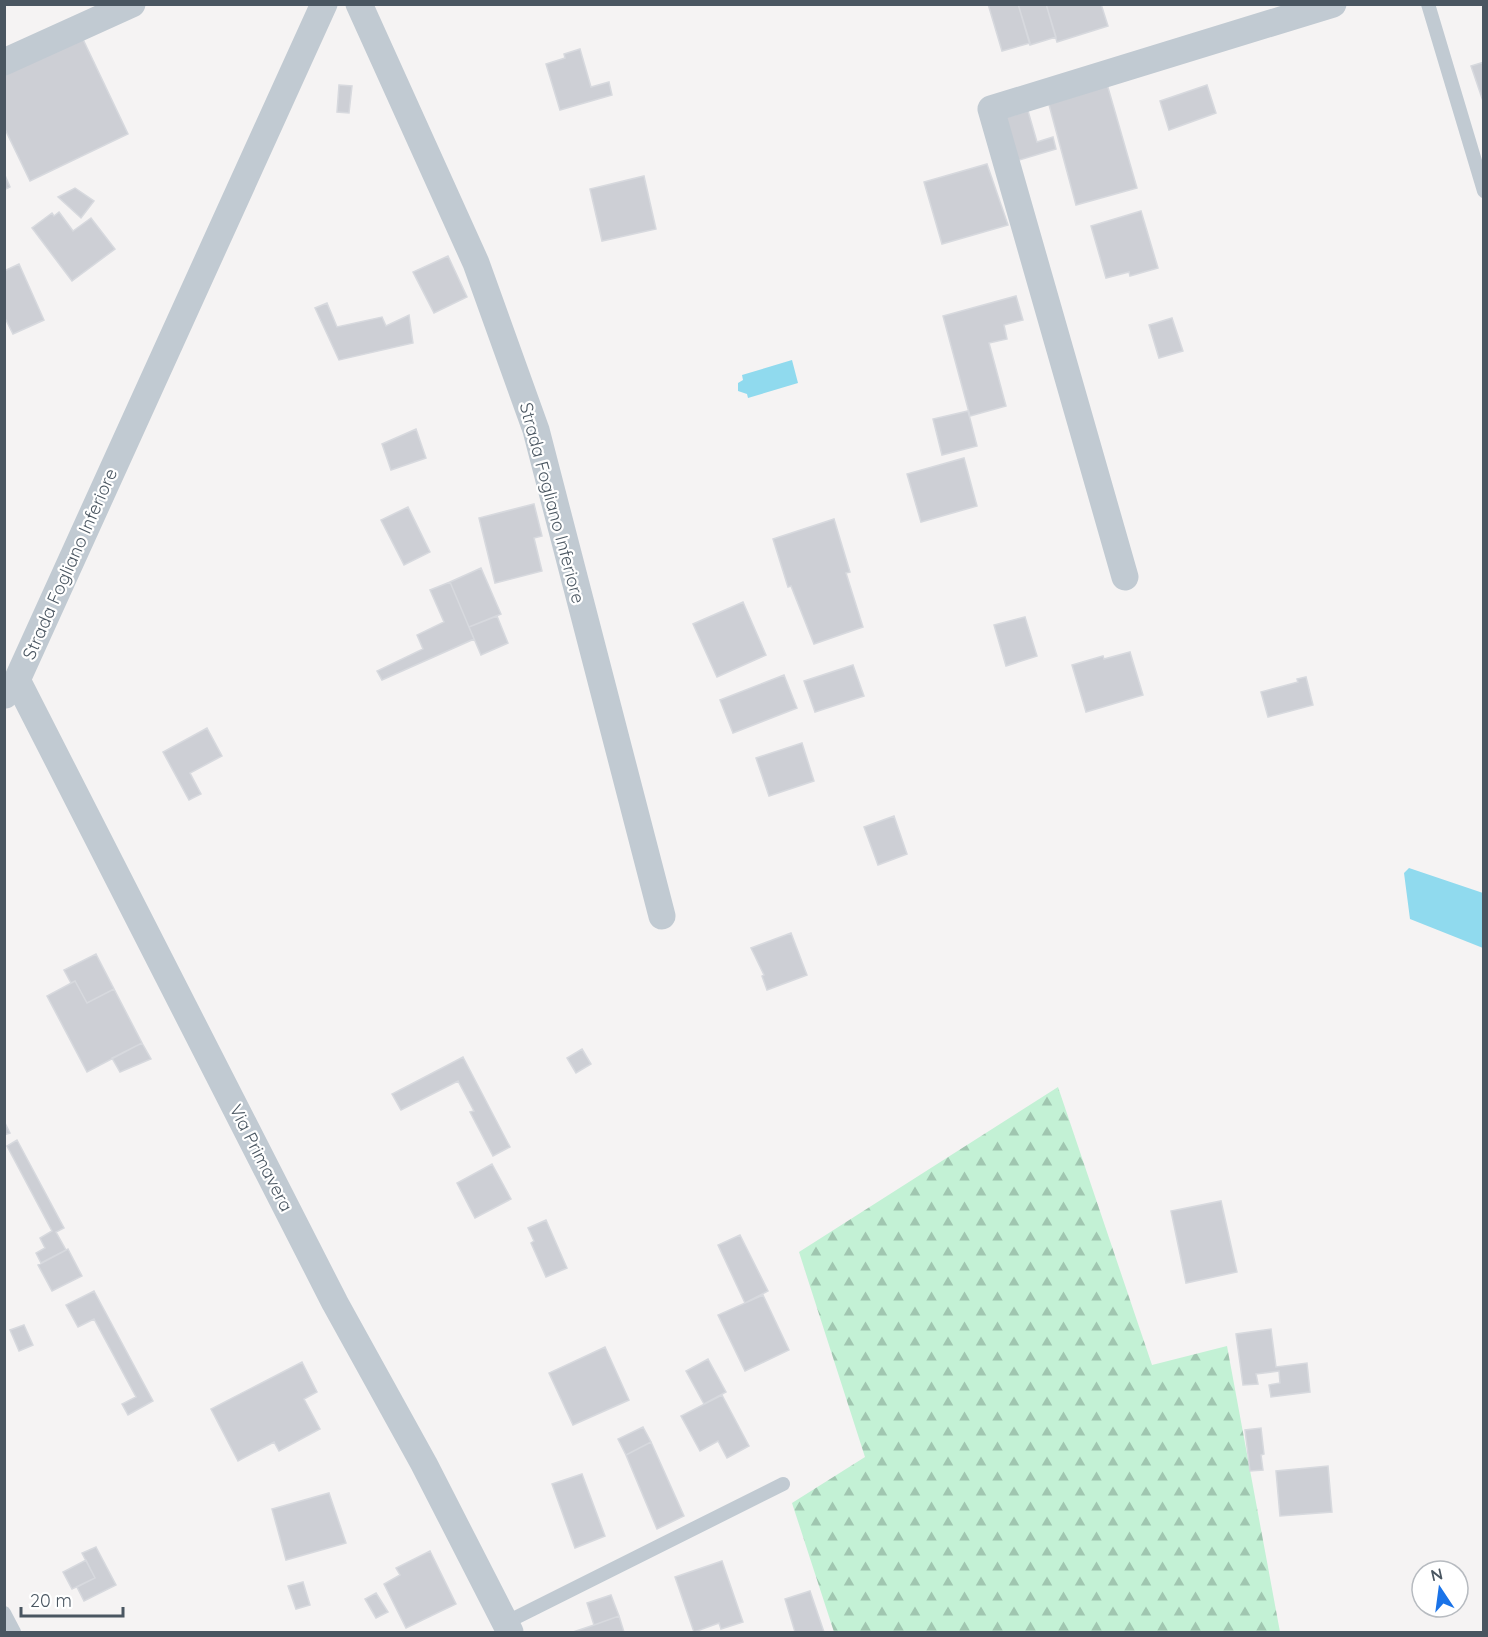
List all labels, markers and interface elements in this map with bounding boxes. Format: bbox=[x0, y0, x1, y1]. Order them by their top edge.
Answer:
street label: Strada Fogliano Inferiore bbox=[515, 400, 590, 606]
street label: Strada Fogliano Inferiore bbox=[17, 465, 122, 663]
street label: Via Primavera bbox=[225, 1100, 298, 1215]
north arrow bbox=[1410, 1559, 1470, 1619]
text: N bbox=[1429, 1563, 1445, 1585]
scale bar bbox=[21, 1580, 123, 1618]
text: 20 m bbox=[30, 1589, 72, 1612]

